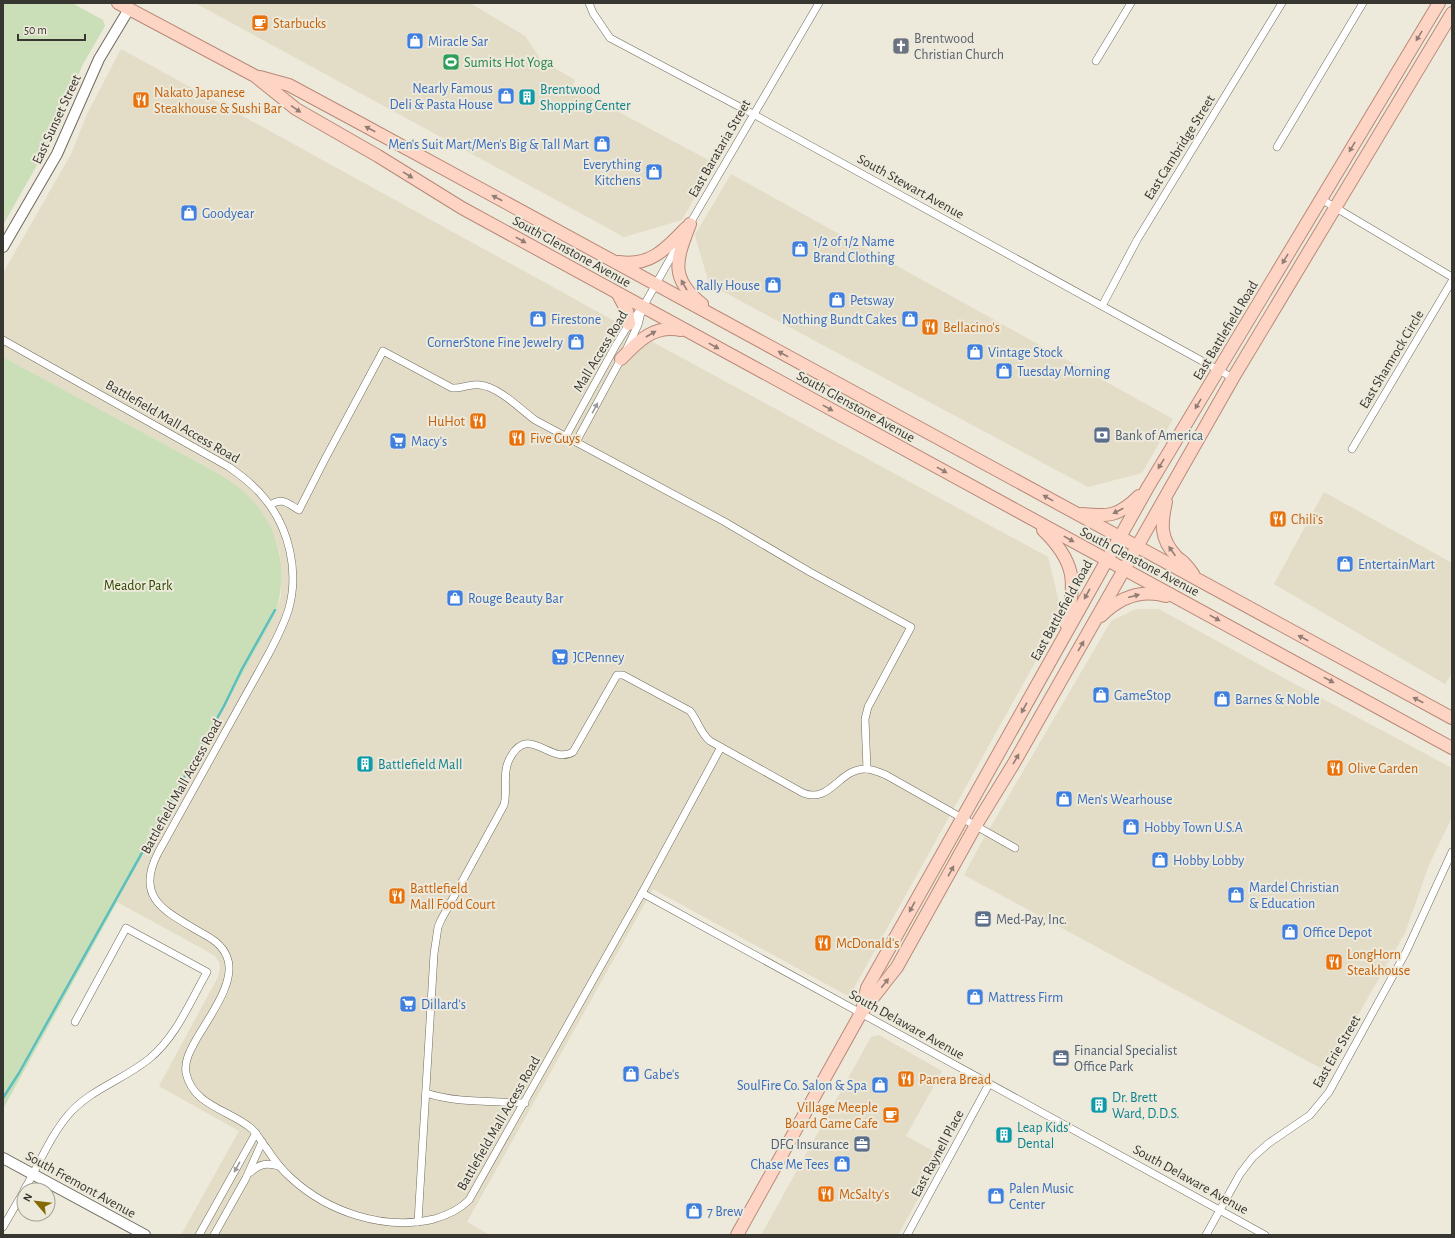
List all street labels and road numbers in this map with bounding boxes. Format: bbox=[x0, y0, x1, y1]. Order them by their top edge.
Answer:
street label: East Sunset Street bbox=[30, 72, 84, 166]
street label: East Cambridge Street bbox=[1142, 92, 1218, 202]
street label: East Barataria Street bbox=[686, 97, 754, 200]
street label: South Stewart Avenue bbox=[855, 152, 966, 222]
street label: South Glenstone Avenue bbox=[510, 214, 633, 290]
street label: East Battlefield Road bbox=[1191, 279, 1261, 382]
street label: Mall Access Road bbox=[571, 308, 631, 395]
street label: East Shamrock Circle bbox=[1357, 308, 1427, 411]
street label: South Glenstone Avenue bbox=[794, 369, 917, 445]
street label: Battlefield Mall Access Road bbox=[103, 378, 242, 466]
street label: South Glenstone Avenue bbox=[1078, 525, 1201, 599]
street label: East Battlefield Road bbox=[1028, 558, 1095, 663]
street label: Battlefield Mall Access Road bbox=[139, 717, 225, 856]
street label: South Delaware Avenue bbox=[847, 987, 966, 1062]
street label: East Erie Street bbox=[1311, 1012, 1363, 1090]
street label: Battlefield Mall Access Road bbox=[455, 1054, 543, 1193]
street label: East Raynell Place bbox=[909, 1108, 967, 1199]
street label: South Delaware Avenue bbox=[1131, 1142, 1250, 1217]
street label: South Fremont Avenue bbox=[23, 1149, 138, 1221]

